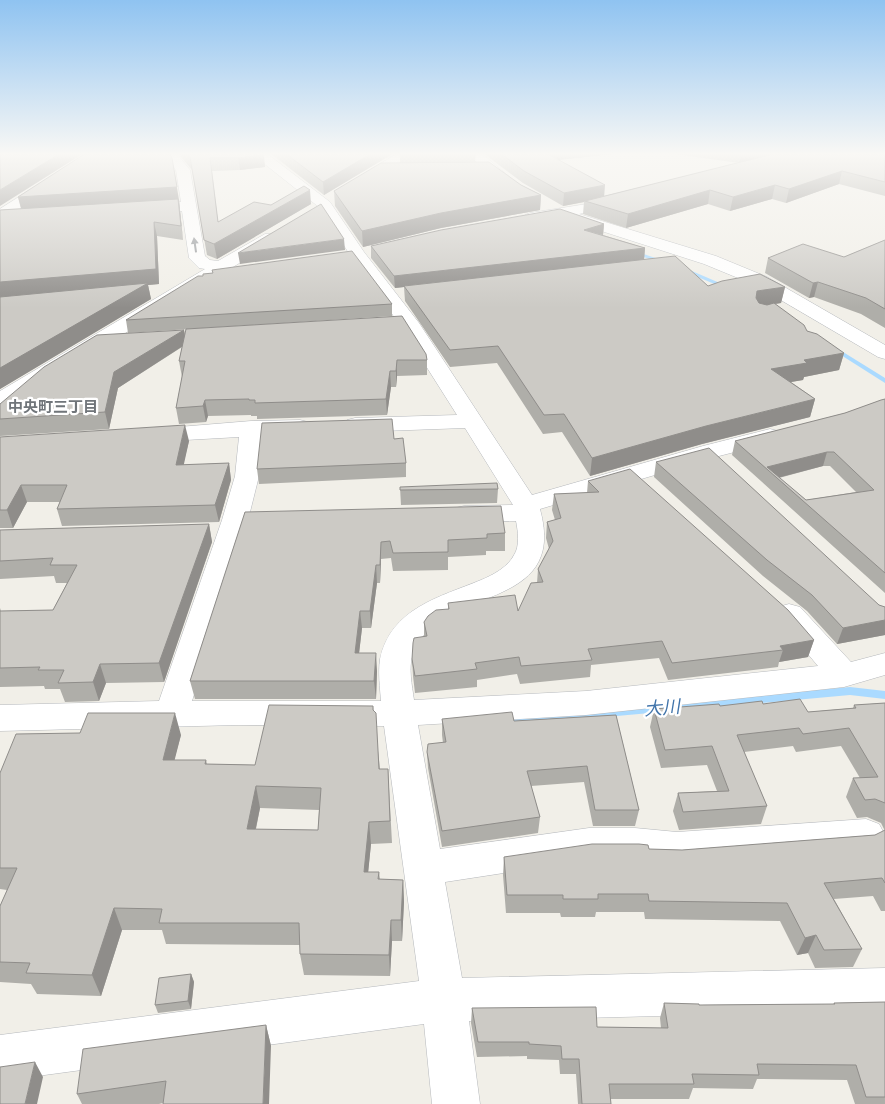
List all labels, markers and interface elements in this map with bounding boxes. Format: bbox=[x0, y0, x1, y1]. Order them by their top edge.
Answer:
one-way arrow bbox=[191, 236, 199, 252]
district label: 中央町三丁目 bbox=[8, 398, 98, 416]
water label: 大川 bbox=[643, 695, 683, 720]

